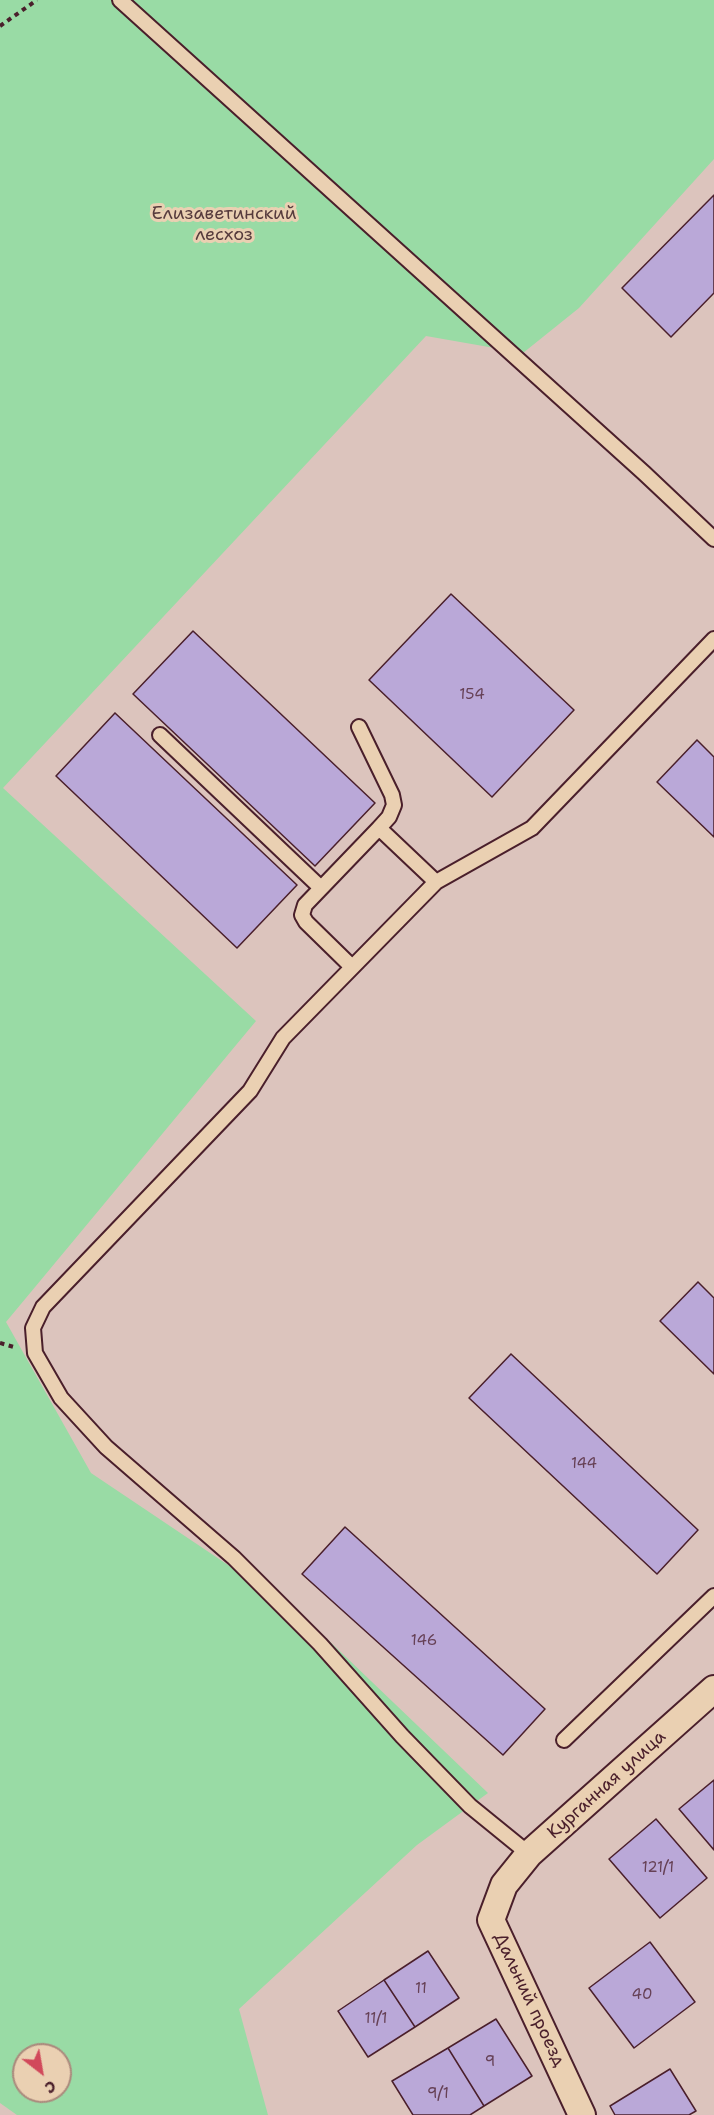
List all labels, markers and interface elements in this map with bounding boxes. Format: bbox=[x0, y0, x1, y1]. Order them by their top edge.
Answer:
park label: Елизаветинский лесхоз bbox=[152, 203, 296, 246]
house number: 154 bbox=[459, 686, 485, 704]
house number: 144 bbox=[571, 1455, 597, 1473]
house number: 146 bbox=[411, 1632, 437, 1650]
street label: Курганная улица bbox=[543, 1726, 671, 1844]
house number: 121/1 bbox=[642, 1859, 674, 1877]
street label: Дальний проезд bbox=[488, 1929, 570, 2071]
house number: 11 bbox=[415, 1980, 427, 1998]
house number: 40 bbox=[632, 1986, 652, 2004]
house number: 11/1 bbox=[364, 2010, 388, 2028]
north arrow bbox=[12, 2043, 72, 2103]
house number: 9 bbox=[485, 2053, 495, 2071]
text: С bbox=[41, 2076, 60, 2099]
house number: 9/1 bbox=[427, 2085, 449, 2103]

